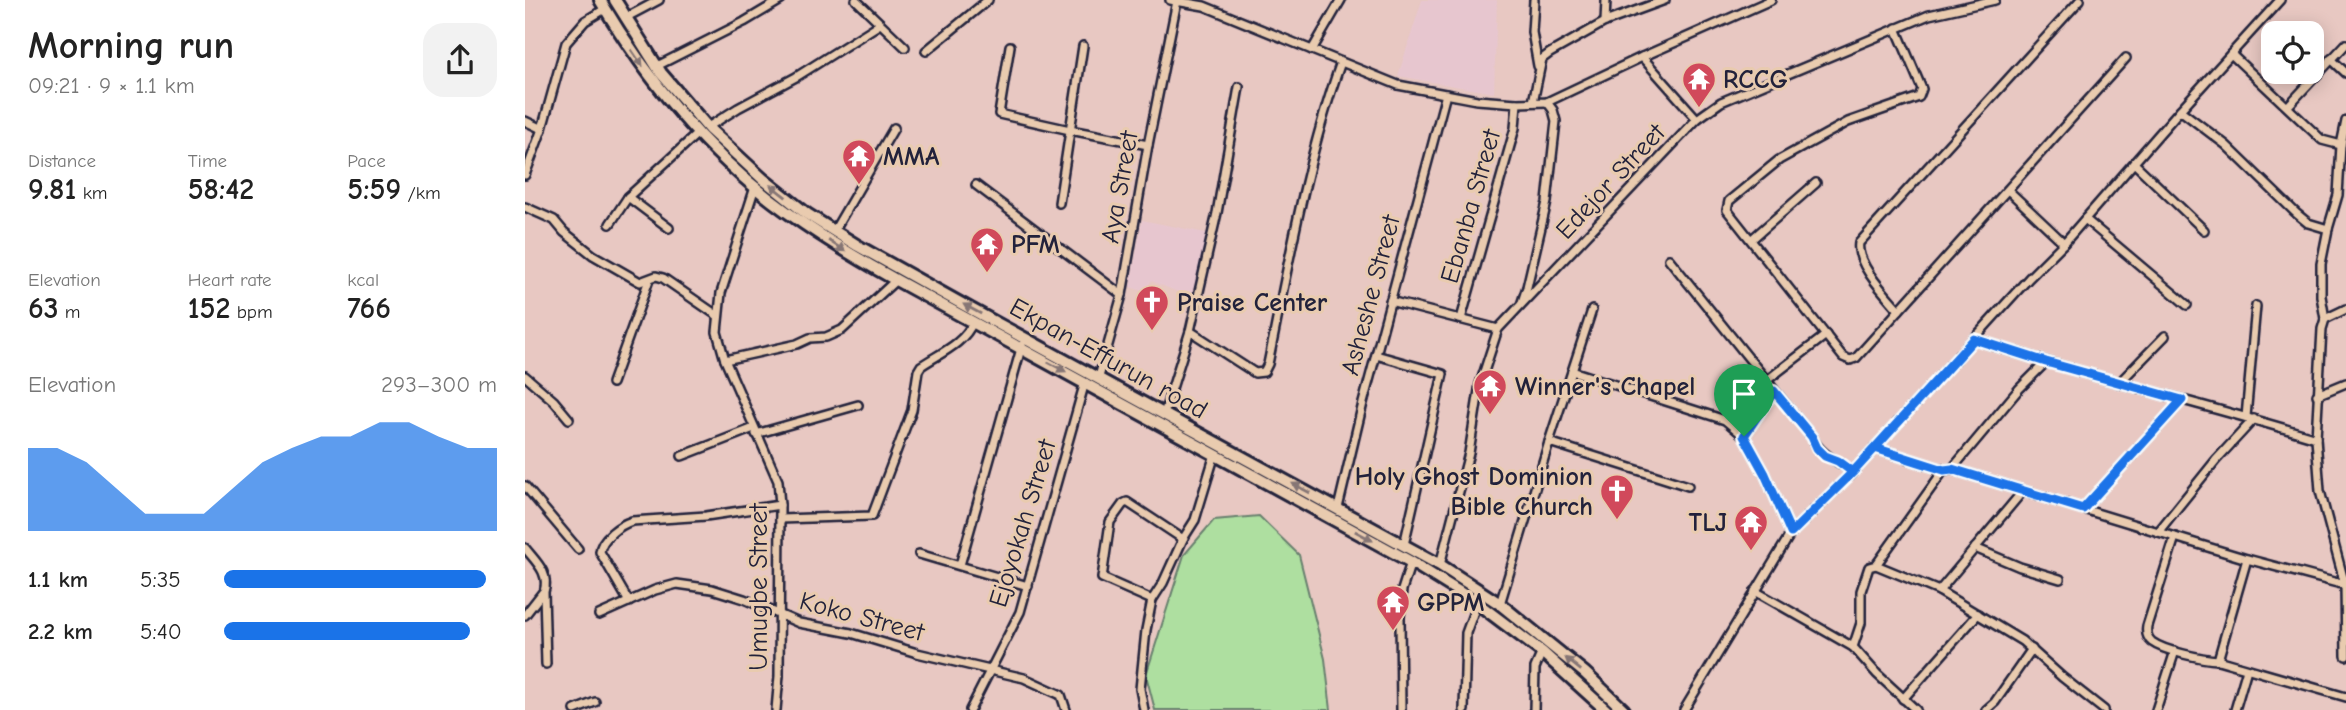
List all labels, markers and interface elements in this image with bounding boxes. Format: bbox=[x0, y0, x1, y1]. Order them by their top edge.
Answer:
map controls bbox=[2261, 21, 2324, 84]
button: locate bbox=[2261, 21, 2324, 84]
button: share bbox=[423, 23, 497, 97]
text: Morning run bbox=[28, 24, 234, 68]
one-way arrow bbox=[630, 48, 643, 67]
temple icon: RCCG bbox=[1680, 60, 1718, 109]
place label: RCCG bbox=[1723, 65, 1788, 95]
text: 09:21 · 9 × 1.1 km bbox=[28, 72, 195, 99]
street label: Edejor Street bbox=[1550, 117, 1673, 245]
street label: Ebanba Street bbox=[1435, 124, 1508, 287]
street label: Aya Street bbox=[1095, 127, 1145, 246]
temple icon: MMA bbox=[840, 137, 878, 186]
place label: MMA bbox=[883, 142, 940, 172]
text: Distance bbox=[28, 150, 96, 172]
text: Time bbox=[188, 150, 227, 172]
text: Pace bbox=[347, 150, 386, 172]
text: 9.81 bbox=[28, 172, 76, 207]
text: 58:42 bbox=[188, 172, 254, 207]
text: 5:59 bbox=[347, 172, 401, 207]
text: km bbox=[76, 182, 108, 204]
text: /km bbox=[401, 182, 441, 204]
one-way arrow bbox=[769, 183, 787, 198]
street label: Asheshe Street bbox=[1335, 210, 1407, 379]
temple icon: PFM bbox=[968, 225, 1006, 274]
place label: PFM bbox=[1011, 230, 1060, 260]
one-way arrow bbox=[827, 239, 846, 252]
text: Elevation bbox=[28, 269, 101, 291]
text: Heart rate bbox=[188, 269, 271, 291]
text: kcal bbox=[347, 269, 379, 291]
church icon: Praise Center bbox=[1133, 283, 1171, 332]
place label: Praise Center bbox=[1177, 288, 1328, 318]
text: 63 bbox=[28, 291, 58, 326]
text: 152 bbox=[188, 291, 230, 326]
text: 766 bbox=[347, 291, 391, 326]
street label: Ekpan-Effurun road bbox=[1004, 292, 1213, 426]
text: m bbox=[58, 301, 81, 323]
text: bpm bbox=[230, 301, 273, 323]
one-way arrow bbox=[962, 303, 982, 315]
one-way arrow bbox=[1048, 361, 1067, 373]
pin bbox=[1714, 364, 1774, 436]
temple icon: Winner's Chapel bbox=[1471, 367, 1509, 416]
text: Elevation bbox=[28, 371, 116, 398]
text: 293–300 m bbox=[381, 371, 497, 398]
place label: Winner's Chapel bbox=[1515, 372, 1696, 402]
icon: arrive bbox=[1725, 375, 1763, 413]
street label: Ejoyokah Street bbox=[983, 434, 1063, 611]
place label: Holy Ghost Dominion Bible Church bbox=[1355, 462, 1593, 522]
church icon: Holy Ghost Dominion Bible Church bbox=[1598, 472, 1636, 521]
one-way arrow bbox=[1291, 482, 1311, 494]
street label: Umugbe Street bbox=[744, 502, 774, 671]
temple icon: TLJ bbox=[1732, 503, 1770, 552]
place label: TLJ bbox=[1689, 508, 1727, 538]
one-way arrow bbox=[1354, 530, 1374, 542]
text: 1.1 km bbox=[28, 566, 88, 593]
text: 5:35 bbox=[140, 566, 181, 593]
temple icon: GPPM bbox=[1374, 583, 1412, 632]
street label: Koko Street bbox=[796, 586, 929, 648]
place label: GPPM bbox=[1417, 588, 1484, 618]
text: 2.2 km bbox=[28, 618, 93, 645]
text: 5:40 bbox=[140, 618, 182, 645]
one-way arrow bbox=[1565, 657, 1582, 672]

